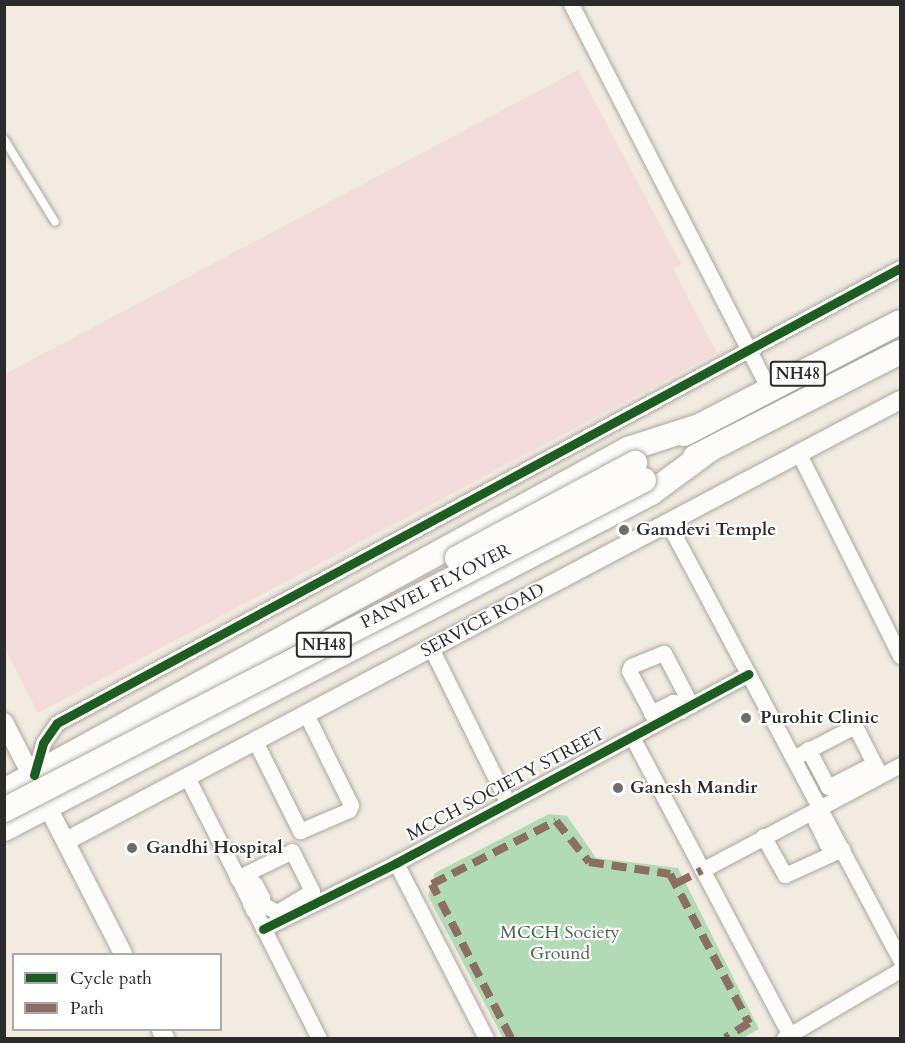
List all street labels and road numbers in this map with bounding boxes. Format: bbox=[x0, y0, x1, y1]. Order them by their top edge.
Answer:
road number: NH48 bbox=[770, 361, 826, 387]
street label: PANVEL FLYOVER bbox=[357, 540, 515, 634]
street label: SERVICE ROAD bbox=[417, 579, 549, 663]
road number: NH48 bbox=[296, 632, 352, 658]
street label: MCCH SOCIETY STREET bbox=[403, 723, 609, 847]

